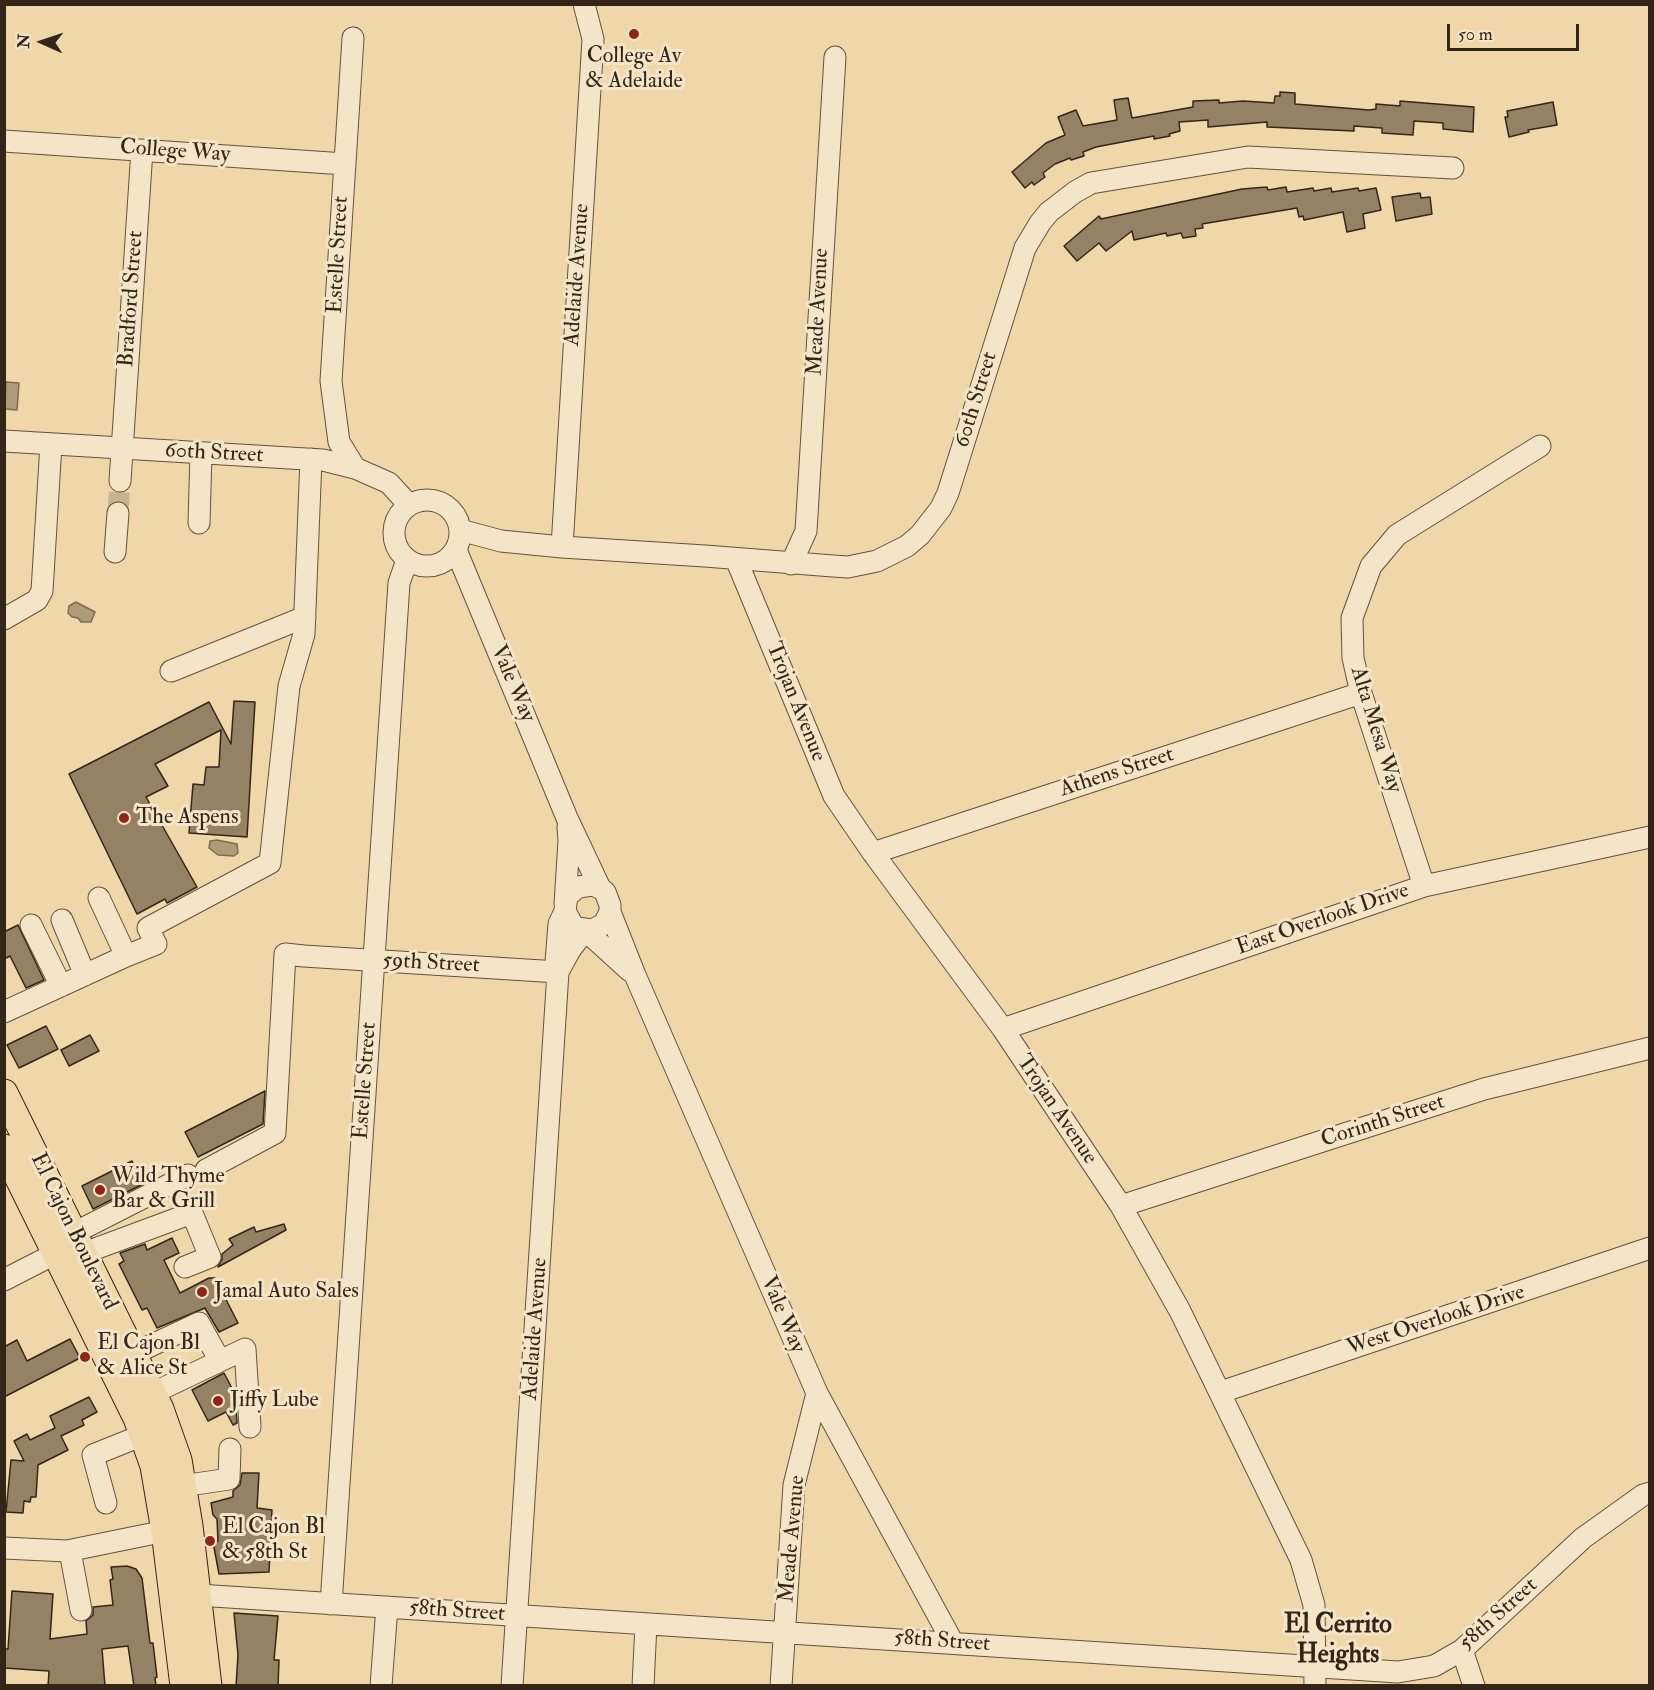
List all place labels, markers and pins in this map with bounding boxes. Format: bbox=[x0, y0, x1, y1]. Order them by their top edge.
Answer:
marker: College Av & Adelaide bbox=[627, 27, 641, 41]
place label: College Av & Adelaide bbox=[585, 44, 683, 96]
place label: The Aspens bbox=[136, 805, 238, 831]
marker: The Aspens bbox=[117, 811, 131, 825]
place label: Wild Thyme Bar & Grill bbox=[112, 1164, 225, 1216]
marker: Wild Thyme Bar & Grill bbox=[93, 1183, 107, 1197]
place label: Jamal Auto Sales bbox=[214, 1279, 359, 1305]
marker: Jamal Auto Sales bbox=[195, 1285, 209, 1299]
place label: El Cajon Bl & Alice St bbox=[97, 1331, 200, 1382]
marker: El Cajon Bl & Alice St bbox=[78, 1350, 92, 1364]
place label: Jiffy Lube bbox=[230, 1388, 319, 1414]
marker: Jiffy Lube bbox=[211, 1394, 225, 1408]
place label: El Cajon Bl & 58th St bbox=[222, 1515, 325, 1566]
marker: El Cajon Bl & 58th St bbox=[203, 1534, 217, 1548]

